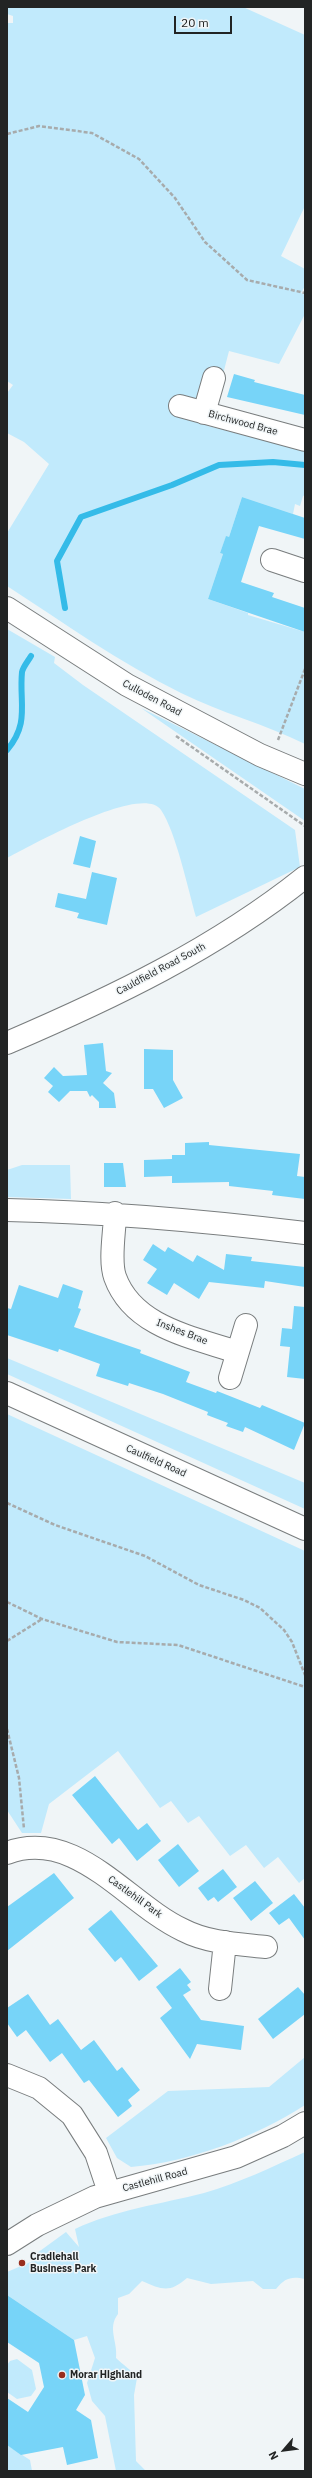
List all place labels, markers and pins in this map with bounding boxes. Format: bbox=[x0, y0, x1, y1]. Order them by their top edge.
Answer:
place label: Cradlehall Business Park bbox=[30, 2251, 96, 2274]
marker: Cradlehall Business Park bbox=[17, 2258, 27, 2268]
place label: Morar Highland bbox=[70, 2369, 142, 2381]
marker: Morar Highland bbox=[57, 2370, 67, 2380]

